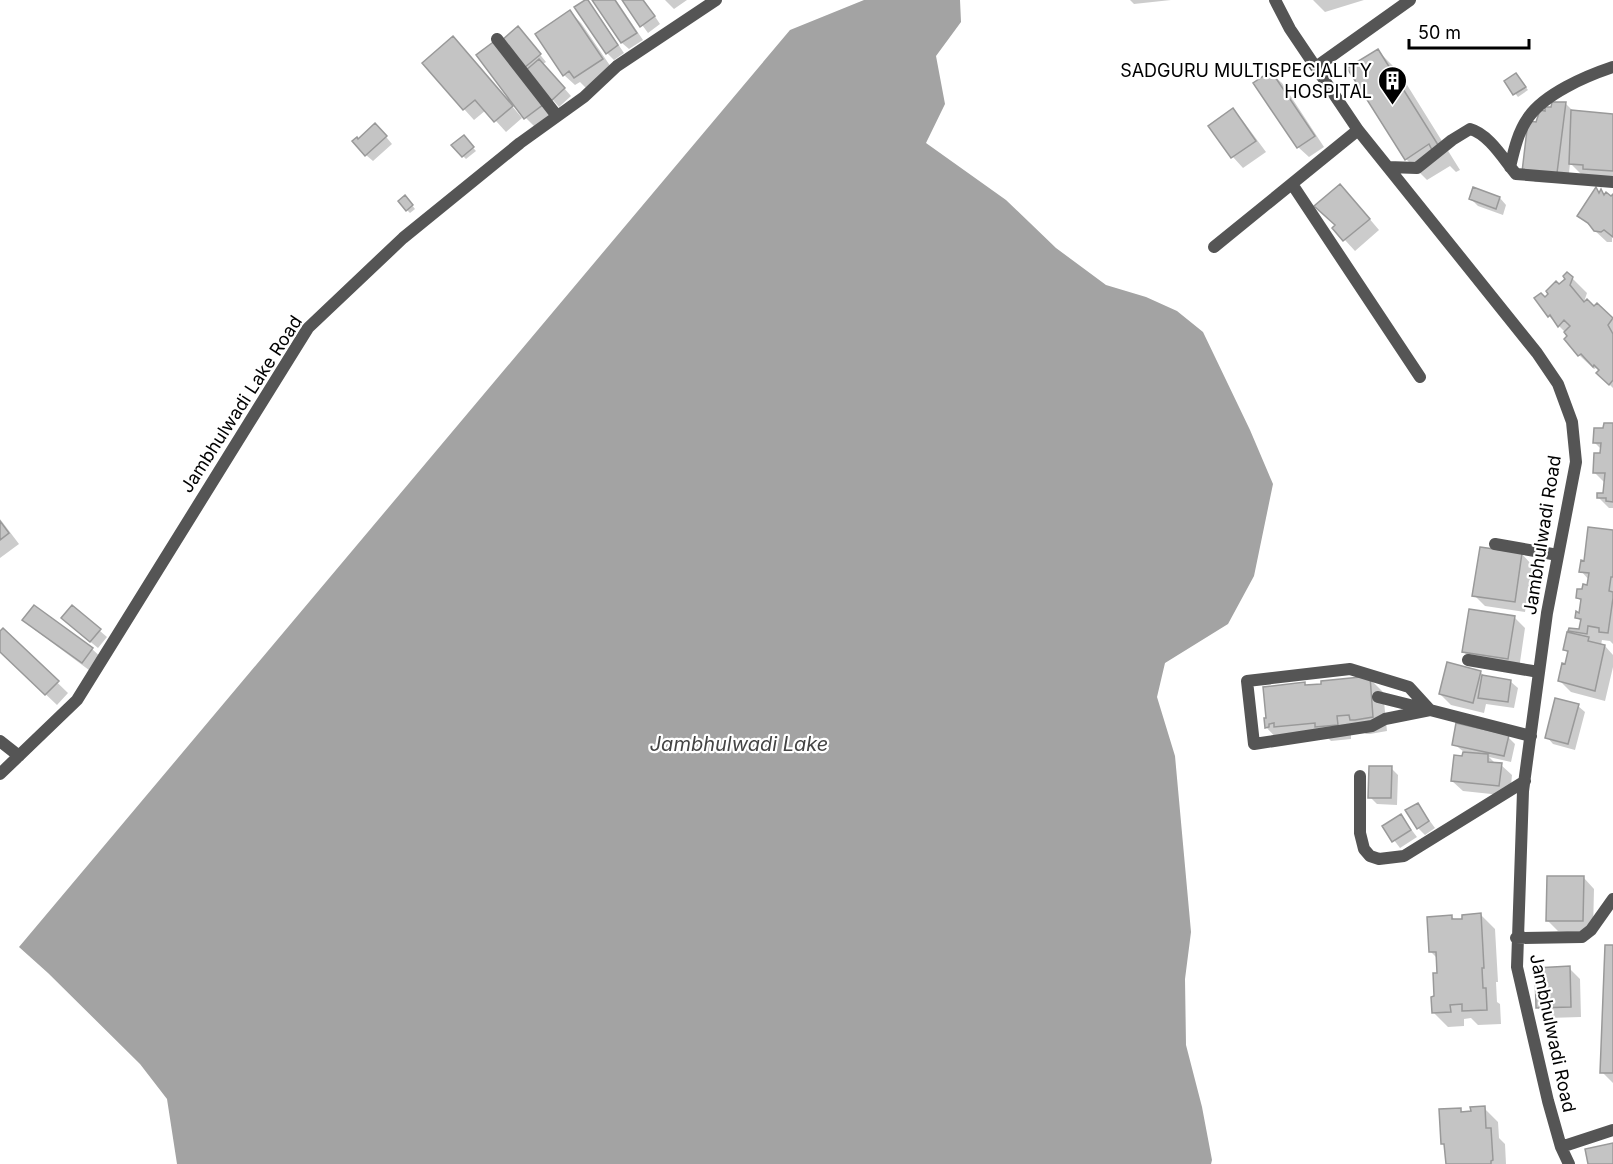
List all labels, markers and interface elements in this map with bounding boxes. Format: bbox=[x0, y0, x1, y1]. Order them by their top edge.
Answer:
scale bar bbox=[1409, 12, 1529, 50]
text: 50 m bbox=[1418, 22, 1461, 43]
place label: SADGURU MULTISPECIALITY HOSPITAL bbox=[1120, 60, 1372, 102]
building icon: SADGURU MULTISPECIALITY HOSPITAL bbox=[1377, 64, 1409, 106]
street label: Jambhulwadi Lake Road bbox=[176, 312, 306, 496]
street label: Jambhulwadi Road bbox=[1519, 454, 1565, 616]
water label: Jambhulwadi Lake bbox=[650, 732, 828, 756]
street label: Jambhulwadi Road bbox=[1526, 952, 1580, 1114]

